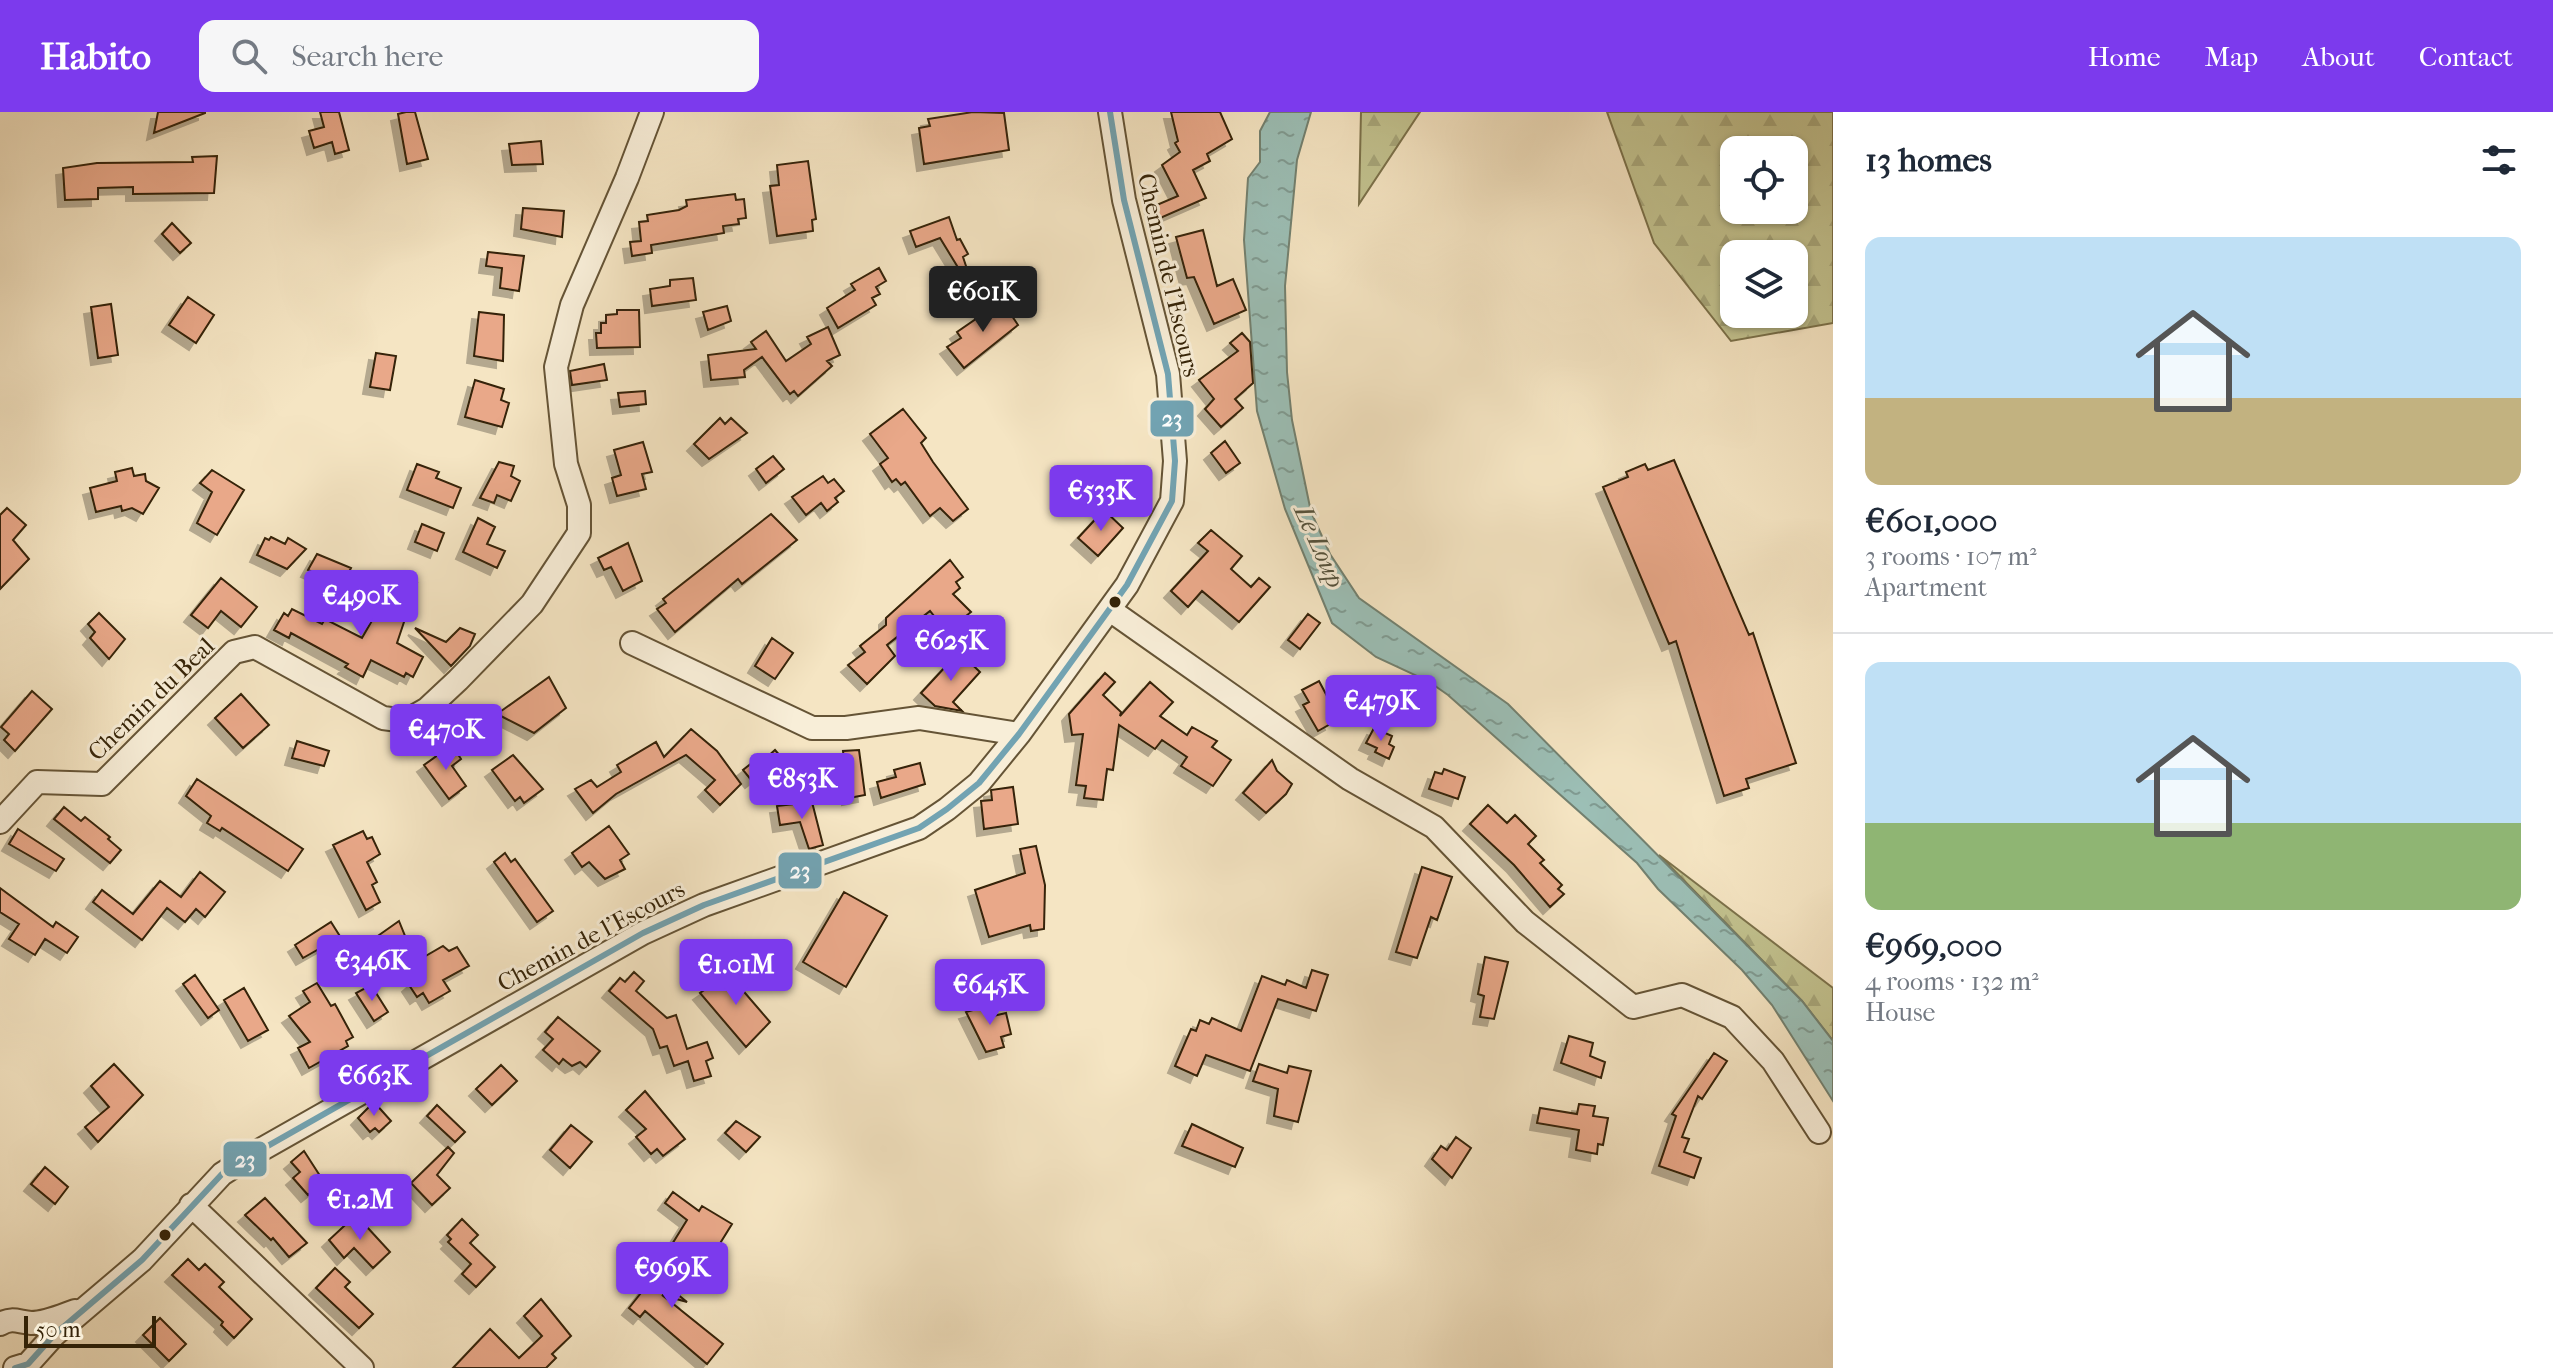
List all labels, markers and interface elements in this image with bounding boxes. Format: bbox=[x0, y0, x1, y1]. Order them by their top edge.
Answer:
search box bbox=[199, 20, 759, 92]
text: Habito bbox=[40, 34, 151, 79]
icon: search bbox=[227, 34, 271, 78]
text: Search here bbox=[291, 39, 443, 74]
text: Home bbox=[2088, 40, 2161, 73]
text: Map bbox=[2205, 40, 2258, 73]
text: About bbox=[2302, 40, 2375, 73]
text: Contact bbox=[2419, 40, 2513, 73]
map controls bbox=[1720, 136, 1808, 328]
button: locate bbox=[1720, 136, 1808, 224]
icon: filters bbox=[2477, 138, 2521, 182]
text: 13 homes bbox=[1865, 140, 1992, 180]
street label: Chemin de l'Escours bbox=[1132, 170, 1206, 380]
button: layers bbox=[1720, 240, 1808, 328]
pin: €601K bbox=[927, 266, 1039, 334]
text: €601K bbox=[947, 276, 1019, 307]
icon: home bbox=[2121, 289, 2265, 433]
line badge: 23 bbox=[1149, 399, 1195, 438]
text: 23 bbox=[1162, 406, 1182, 432]
pin: €533K bbox=[1045, 465, 1157, 533]
text: €533K bbox=[1068, 475, 1134, 506]
water label: Le Loup bbox=[1287, 498, 1352, 593]
text: €601,000 bbox=[1865, 501, 1998, 541]
text: 3 rooms · 107 m² bbox=[1865, 541, 2037, 572]
pin: €490K bbox=[305, 570, 417, 638]
text: Apartment bbox=[1865, 572, 1987, 603]
text: €490K bbox=[322, 580, 400, 611]
unlabelled marker bbox=[1107, 594, 1123, 610]
pin: €625K bbox=[895, 615, 1007, 683]
text: €625K bbox=[914, 625, 988, 656]
street label: Chemin du Beal bbox=[82, 632, 220, 766]
pin: €479K bbox=[1325, 675, 1437, 743]
text: €479K bbox=[1343, 685, 1419, 716]
pin: €470K bbox=[390, 704, 502, 772]
text: €470K bbox=[408, 714, 484, 745]
icon: home bbox=[2121, 714, 2265, 858]
pin: €853K bbox=[746, 753, 858, 821]
text: €853K bbox=[767, 763, 837, 794]
line badge: 23 bbox=[777, 851, 823, 890]
text: 23 bbox=[790, 858, 810, 884]
street label: Chemin de l'Escours bbox=[493, 875, 690, 997]
text: €969,000 bbox=[1865, 926, 2003, 966]
pin: €346K bbox=[316, 935, 428, 1003]
pin: €1.01M bbox=[671, 939, 801, 1007]
text: €346K bbox=[335, 945, 409, 976]
text: €1.01M bbox=[698, 949, 775, 980]
pin: €645K bbox=[934, 959, 1046, 1027]
text: 4 rooms · 132 m² bbox=[1865, 966, 2039, 997]
text: €645K bbox=[953, 969, 1027, 1000]
text: House bbox=[1865, 997, 1935, 1028]
pin: €663K bbox=[318, 1050, 430, 1118]
text: €663K bbox=[337, 1060, 411, 1091]
line badge: 23 bbox=[222, 1140, 268, 1178]
text: 23 bbox=[235, 1147, 255, 1173]
pin: €1.2M bbox=[304, 1174, 416, 1242]
text: €1.2M bbox=[327, 1184, 393, 1215]
unlabelled marker bbox=[157, 1227, 173, 1243]
pin: €969K bbox=[616, 1242, 728, 1310]
text: €969K bbox=[634, 1252, 710, 1283]
scale bar bbox=[24, 1312, 156, 1348]
text: 50 m bbox=[36, 1317, 81, 1343]

